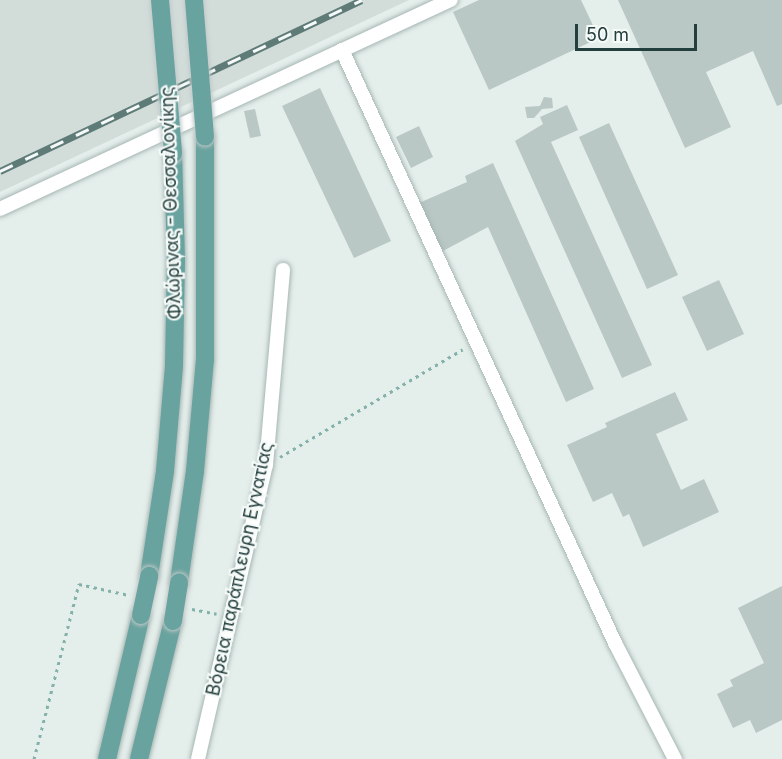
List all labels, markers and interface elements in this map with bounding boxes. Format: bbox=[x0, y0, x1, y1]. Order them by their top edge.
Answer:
scale bar bbox=[578, 12, 700, 50]
text: 50 m bbox=[586, 24, 629, 45]
street label: Φλώρινας - Θεσσαλονίκης bbox=[156, 86, 186, 320]
street label: Βόρεια παράπλευρη Εγνατίας bbox=[203, 440, 277, 698]

